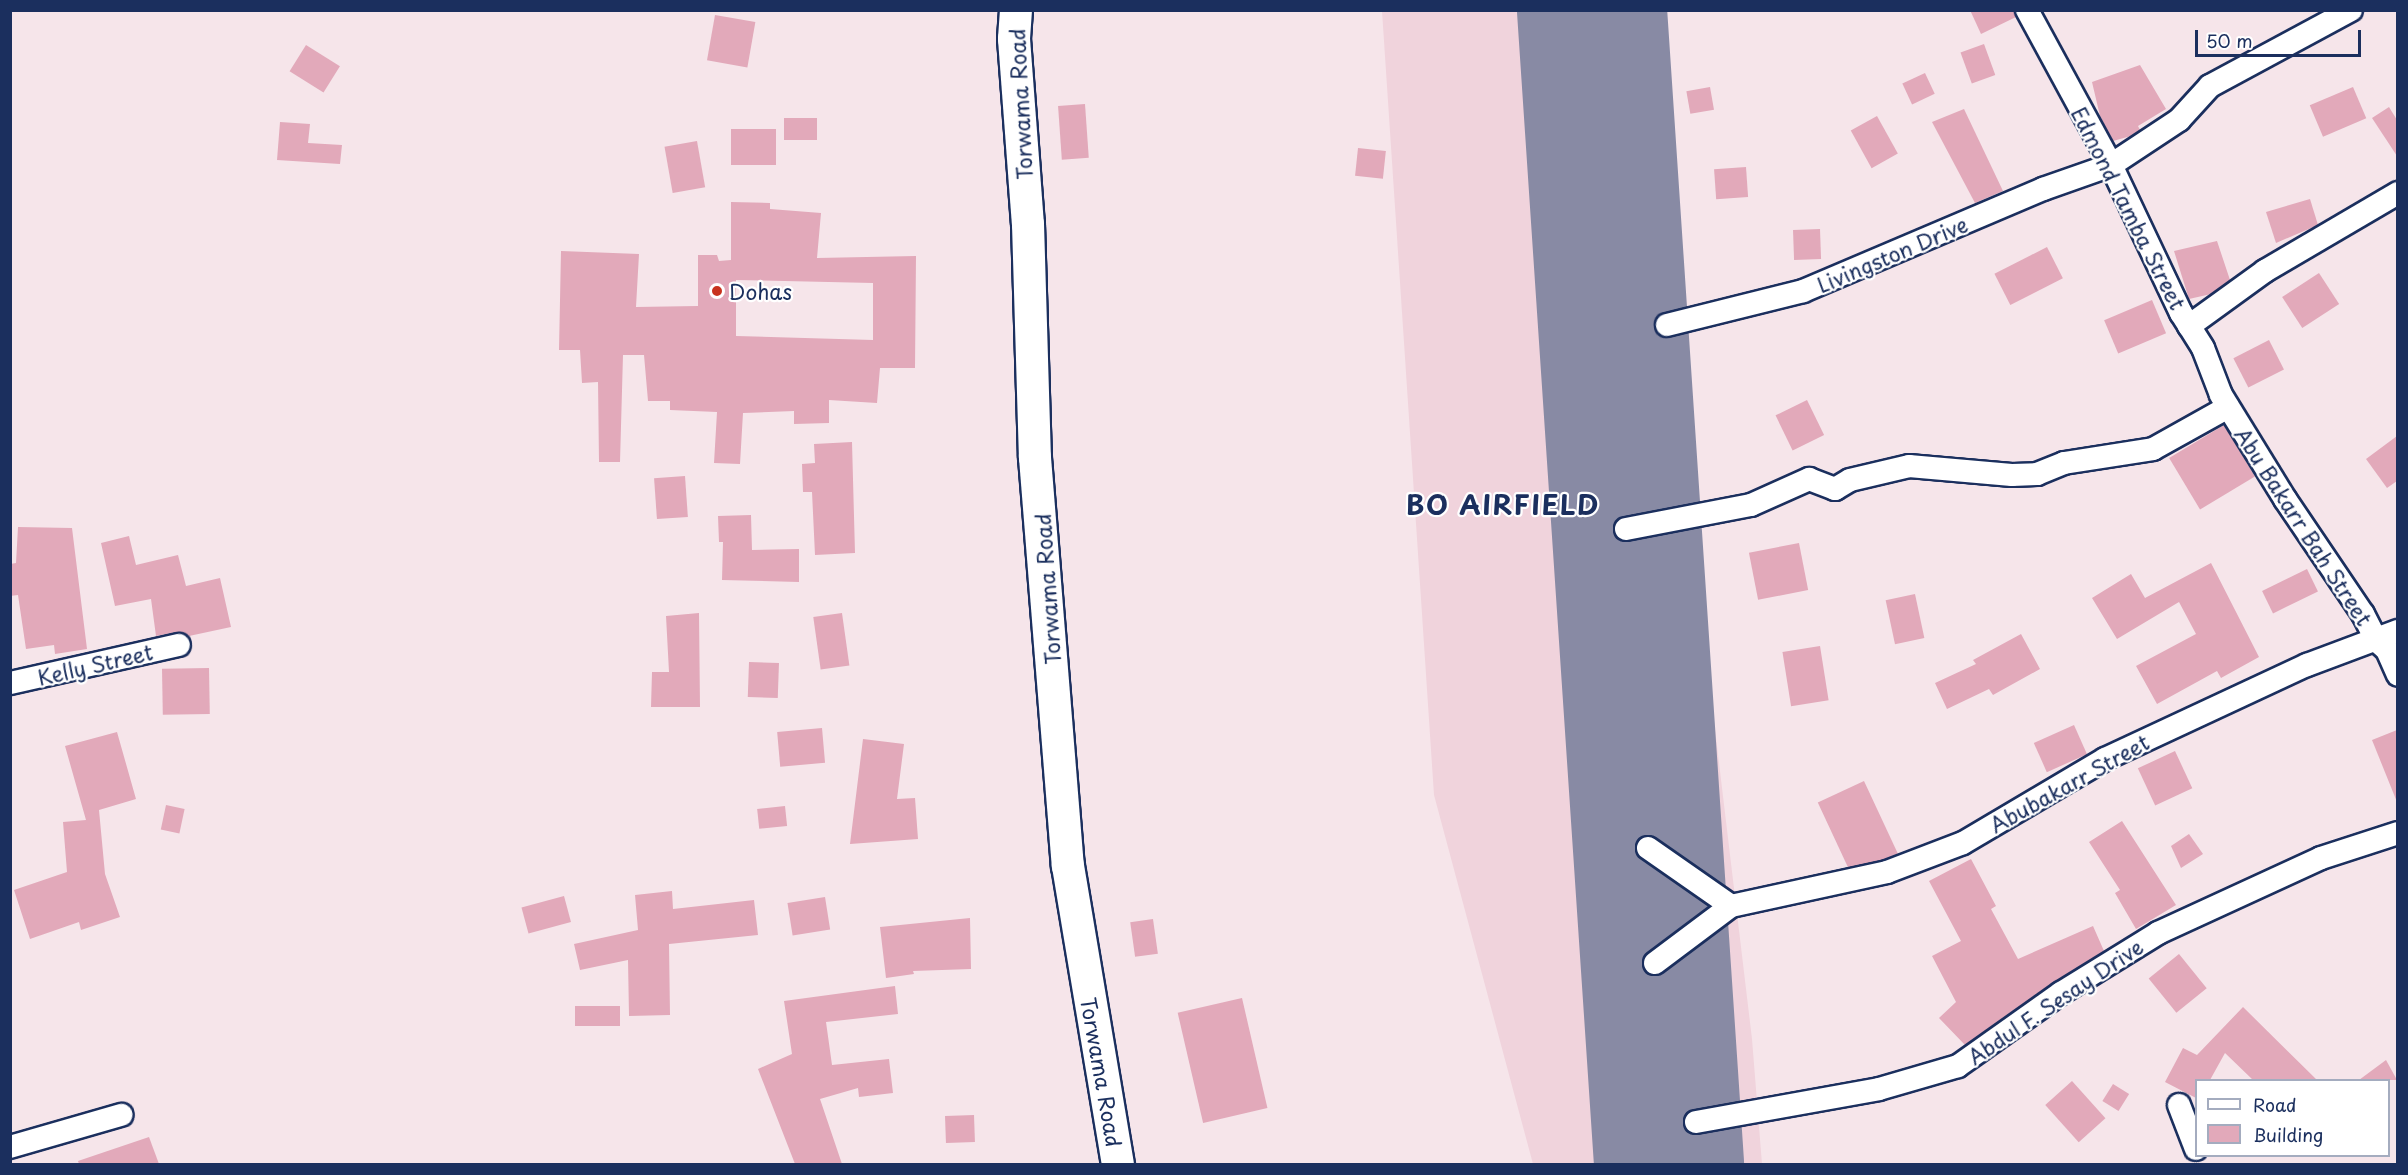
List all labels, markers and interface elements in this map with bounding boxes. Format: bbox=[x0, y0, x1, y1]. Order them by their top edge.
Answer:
scale bar bbox=[2198, 18, 2364, 56]
text: 50 m bbox=[2206, 27, 2253, 54]
street label: Torwama Road bbox=[1003, 28, 1037, 180]
street label: Edmond Tamba Street bbox=[2067, 102, 2191, 314]
street label: Livingston Drive bbox=[1813, 211, 1971, 297]
place label: Dohas bbox=[729, 278, 792, 304]
marker: Dohas bbox=[710, 284, 724, 298]
street label: Abu Bakarr Bah Street bbox=[2230, 421, 2378, 631]
district label: BO AIRFIELD bbox=[1406, 488, 1600, 520]
street label: Torwama Road bbox=[1029, 513, 1065, 665]
street label: Kelly Street bbox=[35, 638, 155, 690]
street label: Abubakarr Street bbox=[1984, 728, 2154, 838]
street label: Abdul F. Sesay Drive bbox=[1962, 933, 2148, 1069]
street label: Torwama Road bbox=[1077, 996, 1127, 1148]
legend bbox=[2195, 1079, 2390, 1157]
text: Road bbox=[2253, 1091, 2297, 1118]
text: Building bbox=[2253, 1121, 2323, 1148]

